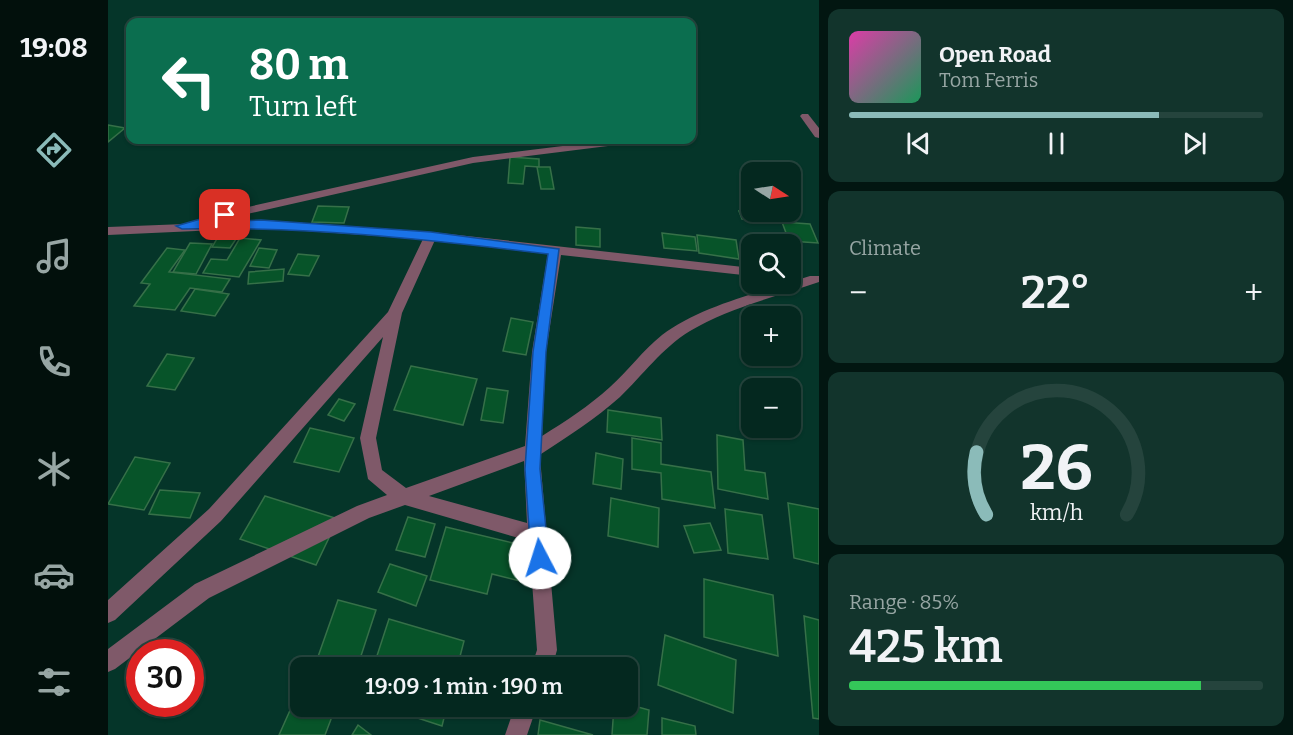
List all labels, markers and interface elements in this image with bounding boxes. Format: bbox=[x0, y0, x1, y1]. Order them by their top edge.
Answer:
text: 19:08 bbox=[20, 32, 88, 64]
text: 80 m bbox=[249, 40, 349, 90]
text: Open Road bbox=[939, 41, 1051, 68]
icon: left bbox=[150, 42, 228, 120]
text: Tom Ferris bbox=[939, 68, 1038, 92]
text: Turn left bbox=[249, 91, 357, 123]
icon: previous bbox=[902, 127, 935, 160]
icon: pause bbox=[1040, 127, 1073, 160]
icon: next bbox=[1178, 127, 1211, 160]
icon: directions bbox=[33, 129, 75, 171]
north arrow bbox=[741, 162, 801, 222]
map controls bbox=[741, 162, 801, 438]
pin bbox=[199, 189, 250, 240]
icon: arrive bbox=[208, 198, 241, 231]
button: search bbox=[741, 234, 801, 294]
icon: music bbox=[33, 235, 75, 277]
text: Climate bbox=[849, 236, 921, 260]
text: 22° bbox=[1021, 266, 1091, 320]
text: − bbox=[849, 273, 867, 313]
text: + bbox=[1244, 273, 1263, 313]
button: + bbox=[741, 306, 801, 366]
icon: phone bbox=[33, 341, 75, 383]
button: − bbox=[741, 378, 801, 438]
text: 26 bbox=[1020, 431, 1092, 506]
icon: climate bbox=[33, 448, 75, 490]
text: km/h bbox=[1029, 501, 1083, 527]
position arrow bbox=[508, 526, 572, 590]
icon: car bbox=[33, 554, 75, 596]
text: Range · 85% bbox=[849, 590, 959, 614]
text: 425 km bbox=[849, 620, 1003, 674]
speed limit sign: 30 bbox=[126, 639, 204, 717]
icon: filters bbox=[33, 661, 75, 703]
text: 19:09 · 1 min · 190 m bbox=[365, 673, 563, 700]

